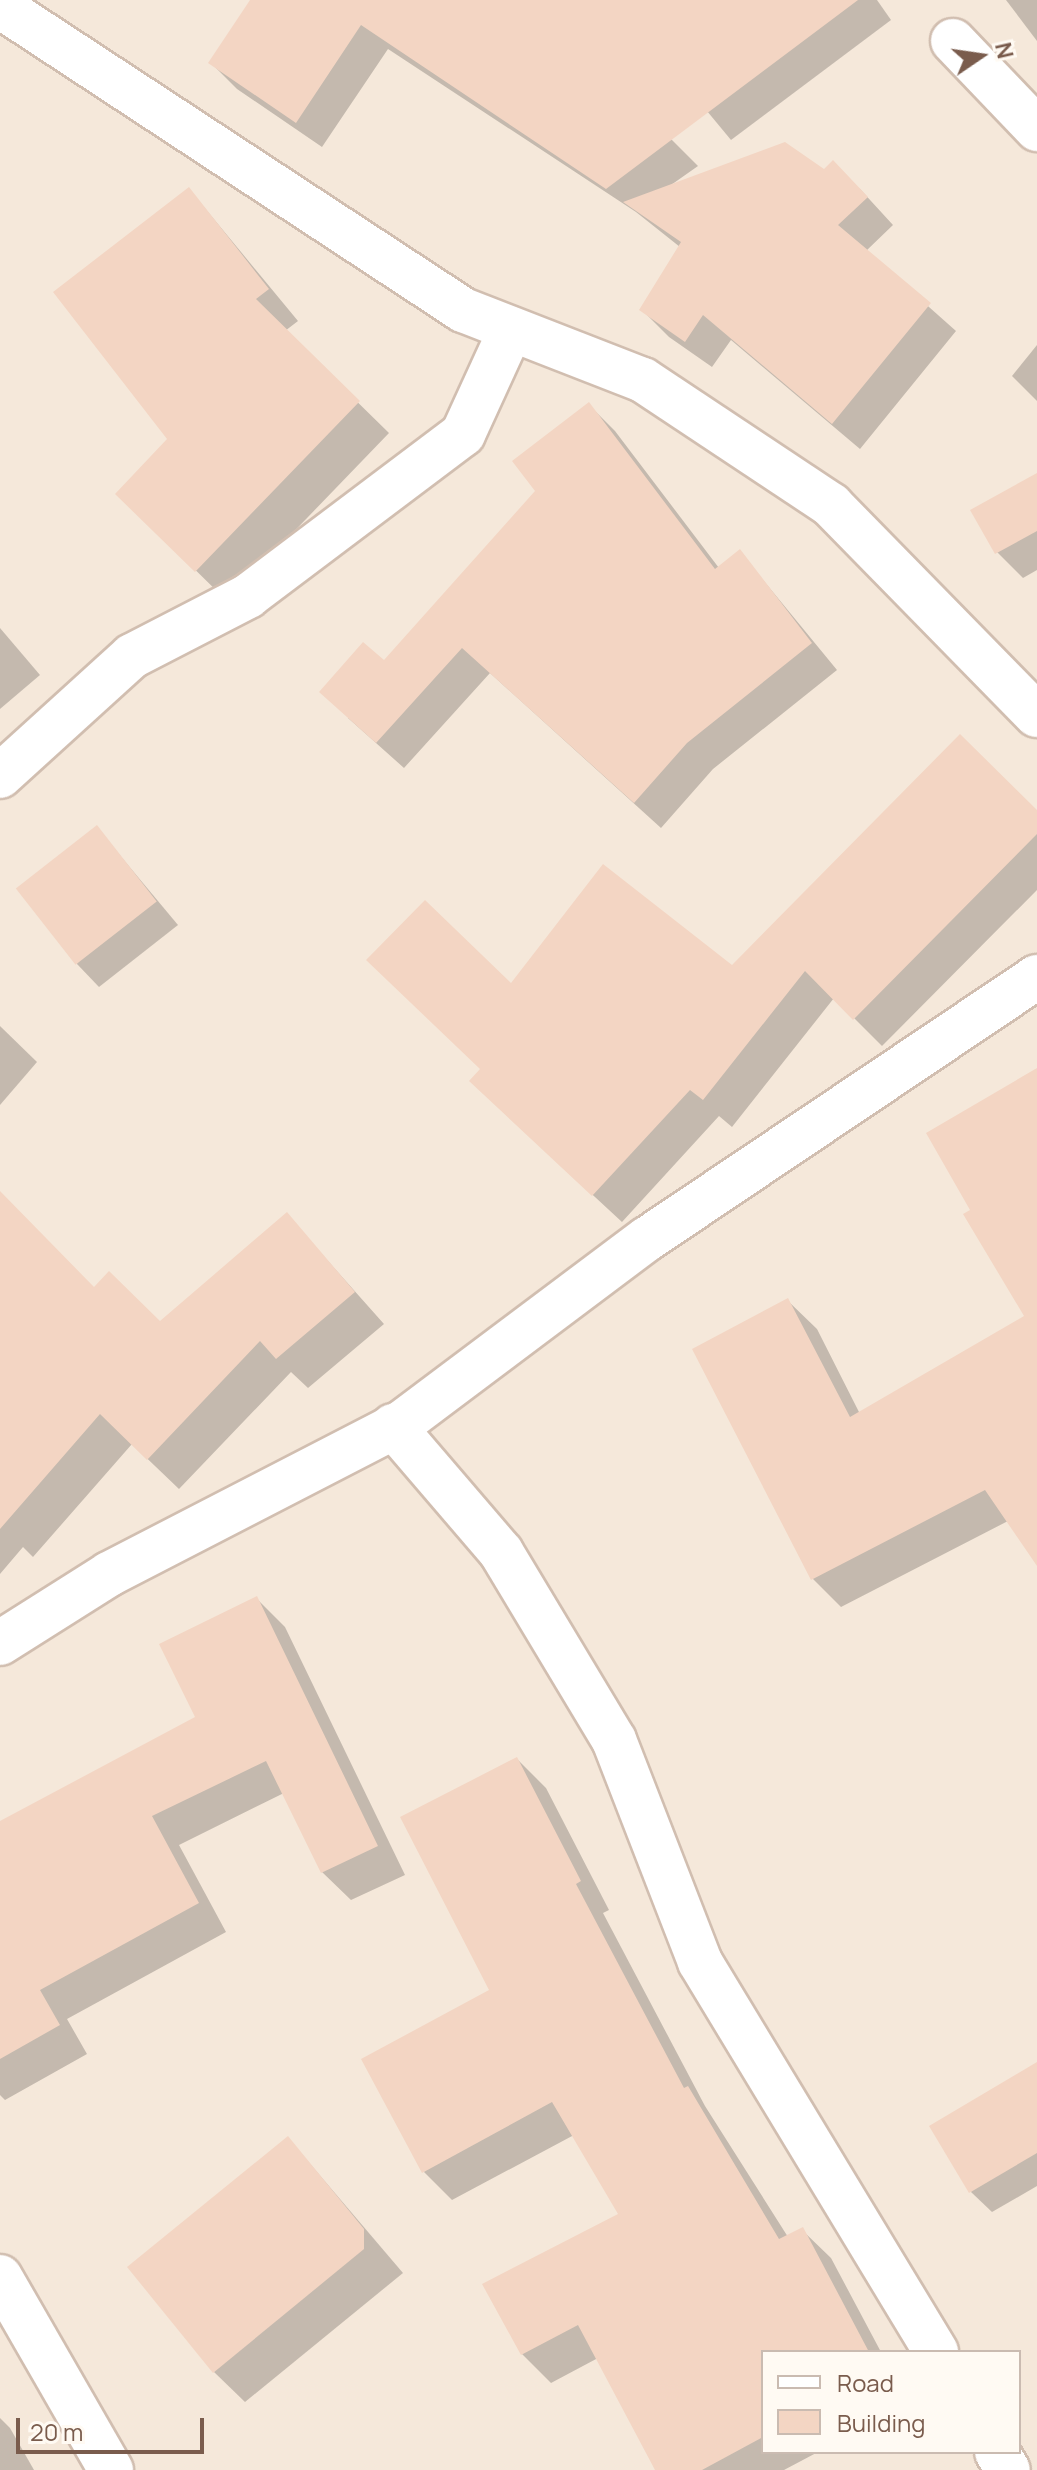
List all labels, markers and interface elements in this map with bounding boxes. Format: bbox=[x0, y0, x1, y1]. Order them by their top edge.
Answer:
north arrow bbox=[941, 16, 1021, 96]
text: N bbox=[988, 40, 1021, 62]
legend bbox=[761, 2350, 1021, 2454]
text: Road bbox=[837, 2366, 894, 2399]
scale bar bbox=[20, 2402, 208, 2452]
text: Building bbox=[837, 2406, 925, 2439]
text: 20 m bbox=[30, 2415, 83, 2448]

